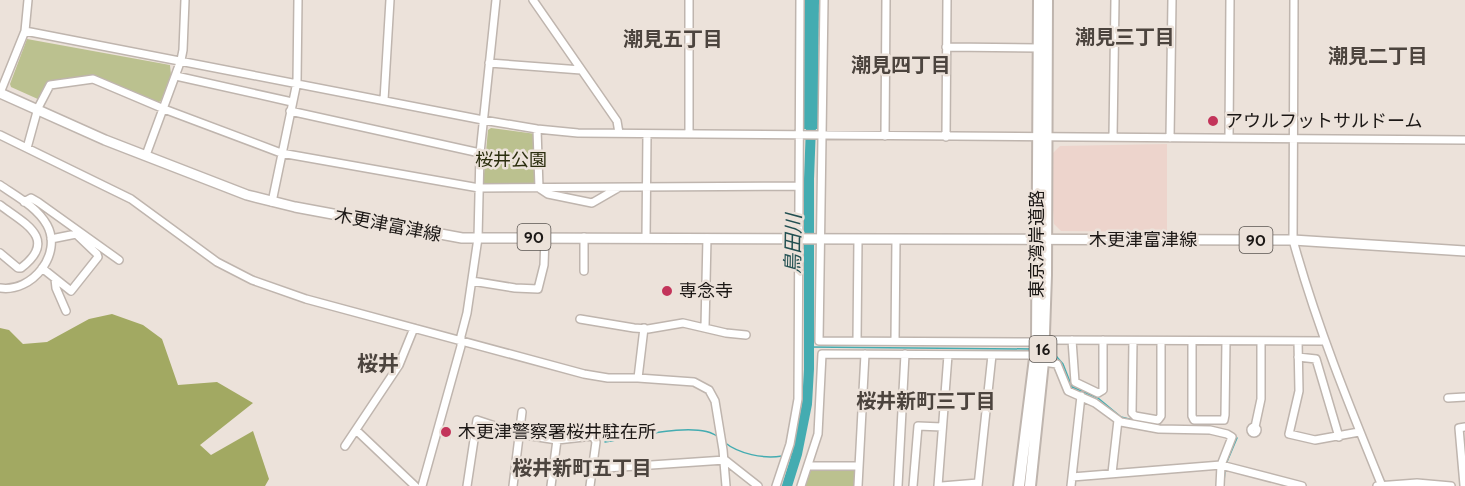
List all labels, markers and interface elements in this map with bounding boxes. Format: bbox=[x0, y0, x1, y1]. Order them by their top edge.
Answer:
district label: 潮見三丁目 bbox=[1075, 25, 1175, 49]
district label: 潮見五丁目 bbox=[623, 27, 723, 51]
district label: 潮見二丁目 bbox=[1328, 44, 1428, 68]
district label: 潮見四丁目 bbox=[851, 53, 951, 77]
place label: アウルフットサルドーム bbox=[1225, 110, 1422, 132]
marker: アウルフットサルドーム bbox=[1206, 114, 1220, 128]
park label: 桜井公園 bbox=[475, 149, 547, 171]
street label: 東京湾岸道路 bbox=[1026, 190, 1048, 298]
street label: 木更津富津線 bbox=[333, 204, 443, 246]
water label: 鳥田川 bbox=[780, 212, 806, 274]
road number: 90 bbox=[518, 224, 550, 250]
road number: 90 bbox=[1240, 227, 1272, 253]
street label: 木更津富津線 bbox=[1089, 229, 1197, 251]
place label: 専念寺 bbox=[679, 280, 733, 302]
marker: 専念寺 bbox=[660, 284, 674, 298]
road number: 16 bbox=[1030, 336, 1056, 362]
district label: 桜井 bbox=[357, 351, 399, 376]
district label: 桜井新町三丁目 bbox=[856, 389, 996, 413]
place label: 木更津警察署桜井駐在所 bbox=[458, 421, 656, 443]
marker: 木更津警察署桜井駐在所 bbox=[439, 425, 453, 439]
district label: 桜井新町五丁目 bbox=[512, 456, 652, 480]

